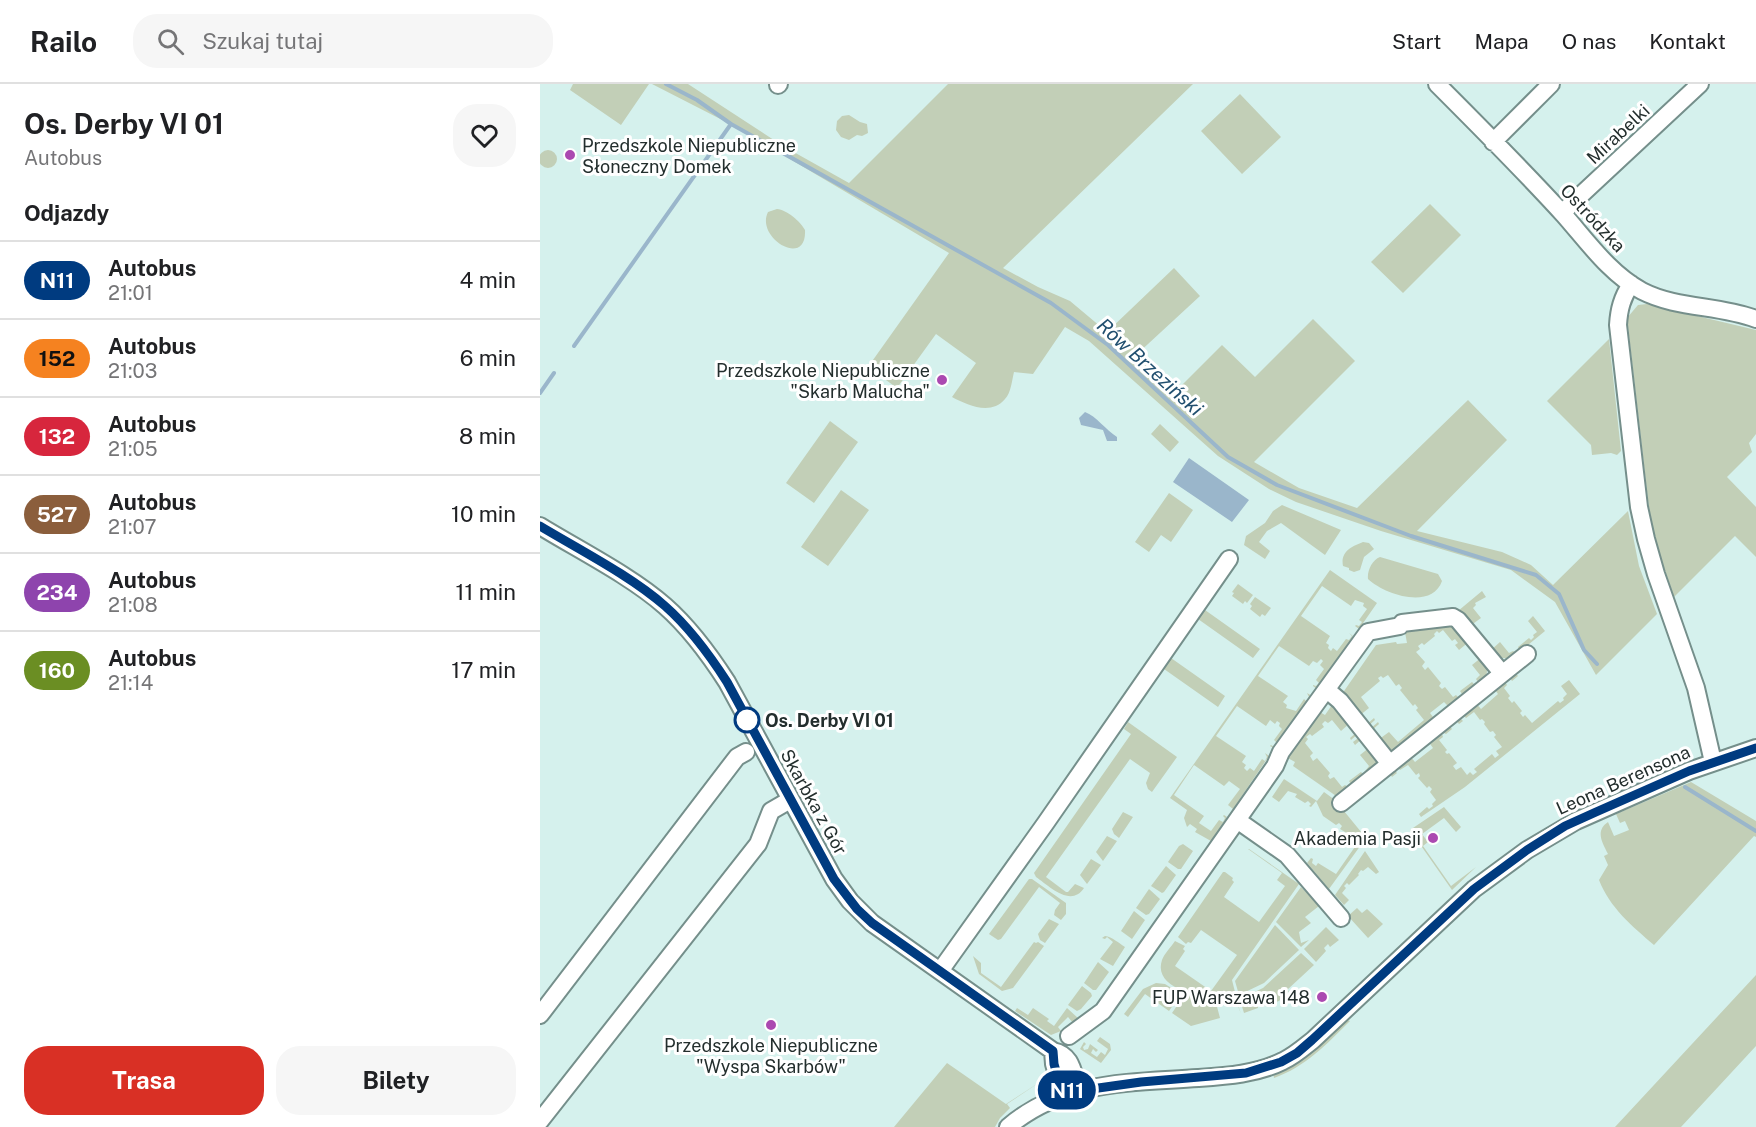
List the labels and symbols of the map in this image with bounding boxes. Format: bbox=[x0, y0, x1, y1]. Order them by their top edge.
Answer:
street label: Mirabelki bbox=[1582, 100, 1654, 168]
place label: Przedszkole Niepubliczne Słoneczny Domek bbox=[582, 135, 796, 177]
marker: Przedszkole Niepubliczne Słoneczny Domek bbox=[563, 148, 577, 162]
street label: Ostródzka bbox=[1556, 180, 1630, 256]
water label: Rów Brzeziński bbox=[1092, 313, 1208, 421]
place label: Przedszkole Niepubliczne "Skarb Malucha" bbox=[716, 360, 930, 402]
marker: Przedszkole Niepubliczne "Skarb Malucha" bbox=[935, 373, 949, 387]
marker: Os. Derby VI 01 bbox=[734, 707, 760, 733]
place label: Os. Derby VI 01 bbox=[765, 710, 894, 731]
street label: Leona Berensona bbox=[1553, 741, 1693, 819]
street label: Skarbka z Gór bbox=[776, 746, 852, 858]
place label: Akademia Pasji bbox=[1294, 828, 1421, 849]
marker: Akademia Pasji bbox=[1426, 831, 1440, 845]
place label: FUP Warszawa 148 bbox=[1152, 987, 1310, 1008]
marker: FUP Warszawa 148 bbox=[1315, 990, 1329, 1004]
marker: Przedszkole Niepubliczne "Wyspa Skarbów" bbox=[764, 1018, 778, 1032]
place label: Przedszkole Niepubliczne "Wyspa Skarbów" bbox=[664, 1035, 878, 1077]
line badge: N11 bbox=[1032, 1070, 1102, 1110]

